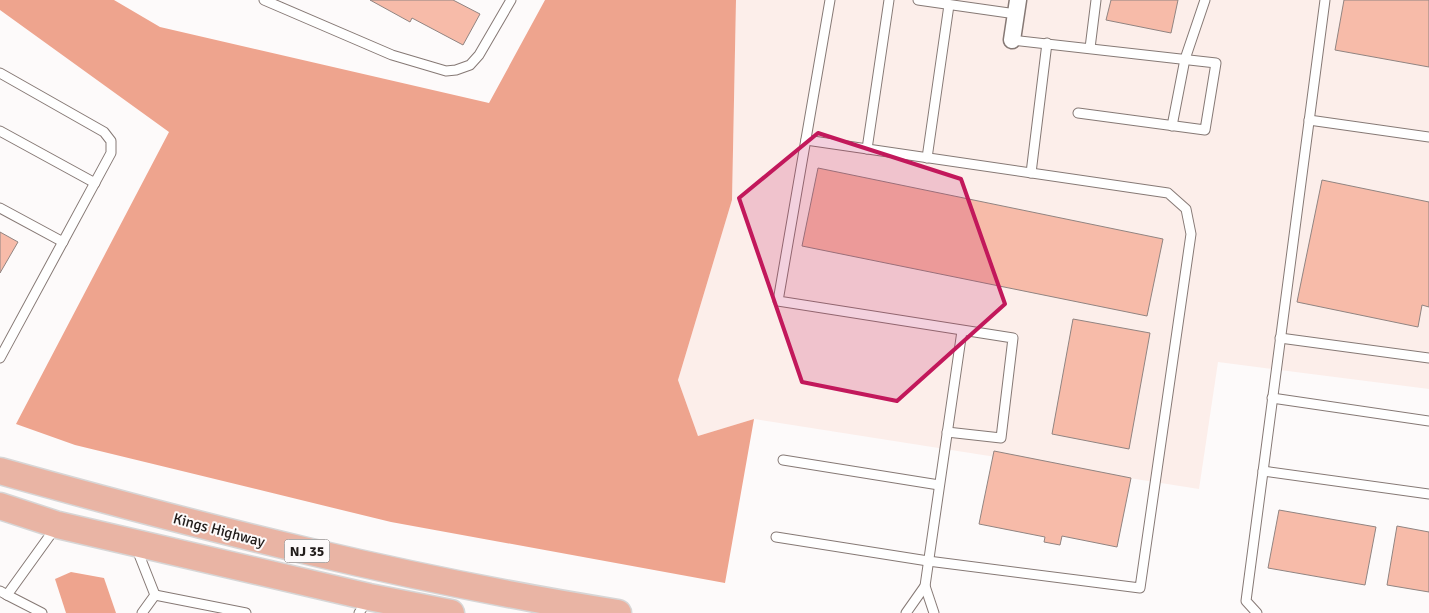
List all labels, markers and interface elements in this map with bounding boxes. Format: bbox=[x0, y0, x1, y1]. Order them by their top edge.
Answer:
street label: Kings Highway bbox=[171, 509, 267, 551]
road number: NJ 35 bbox=[284, 540, 330, 562]

